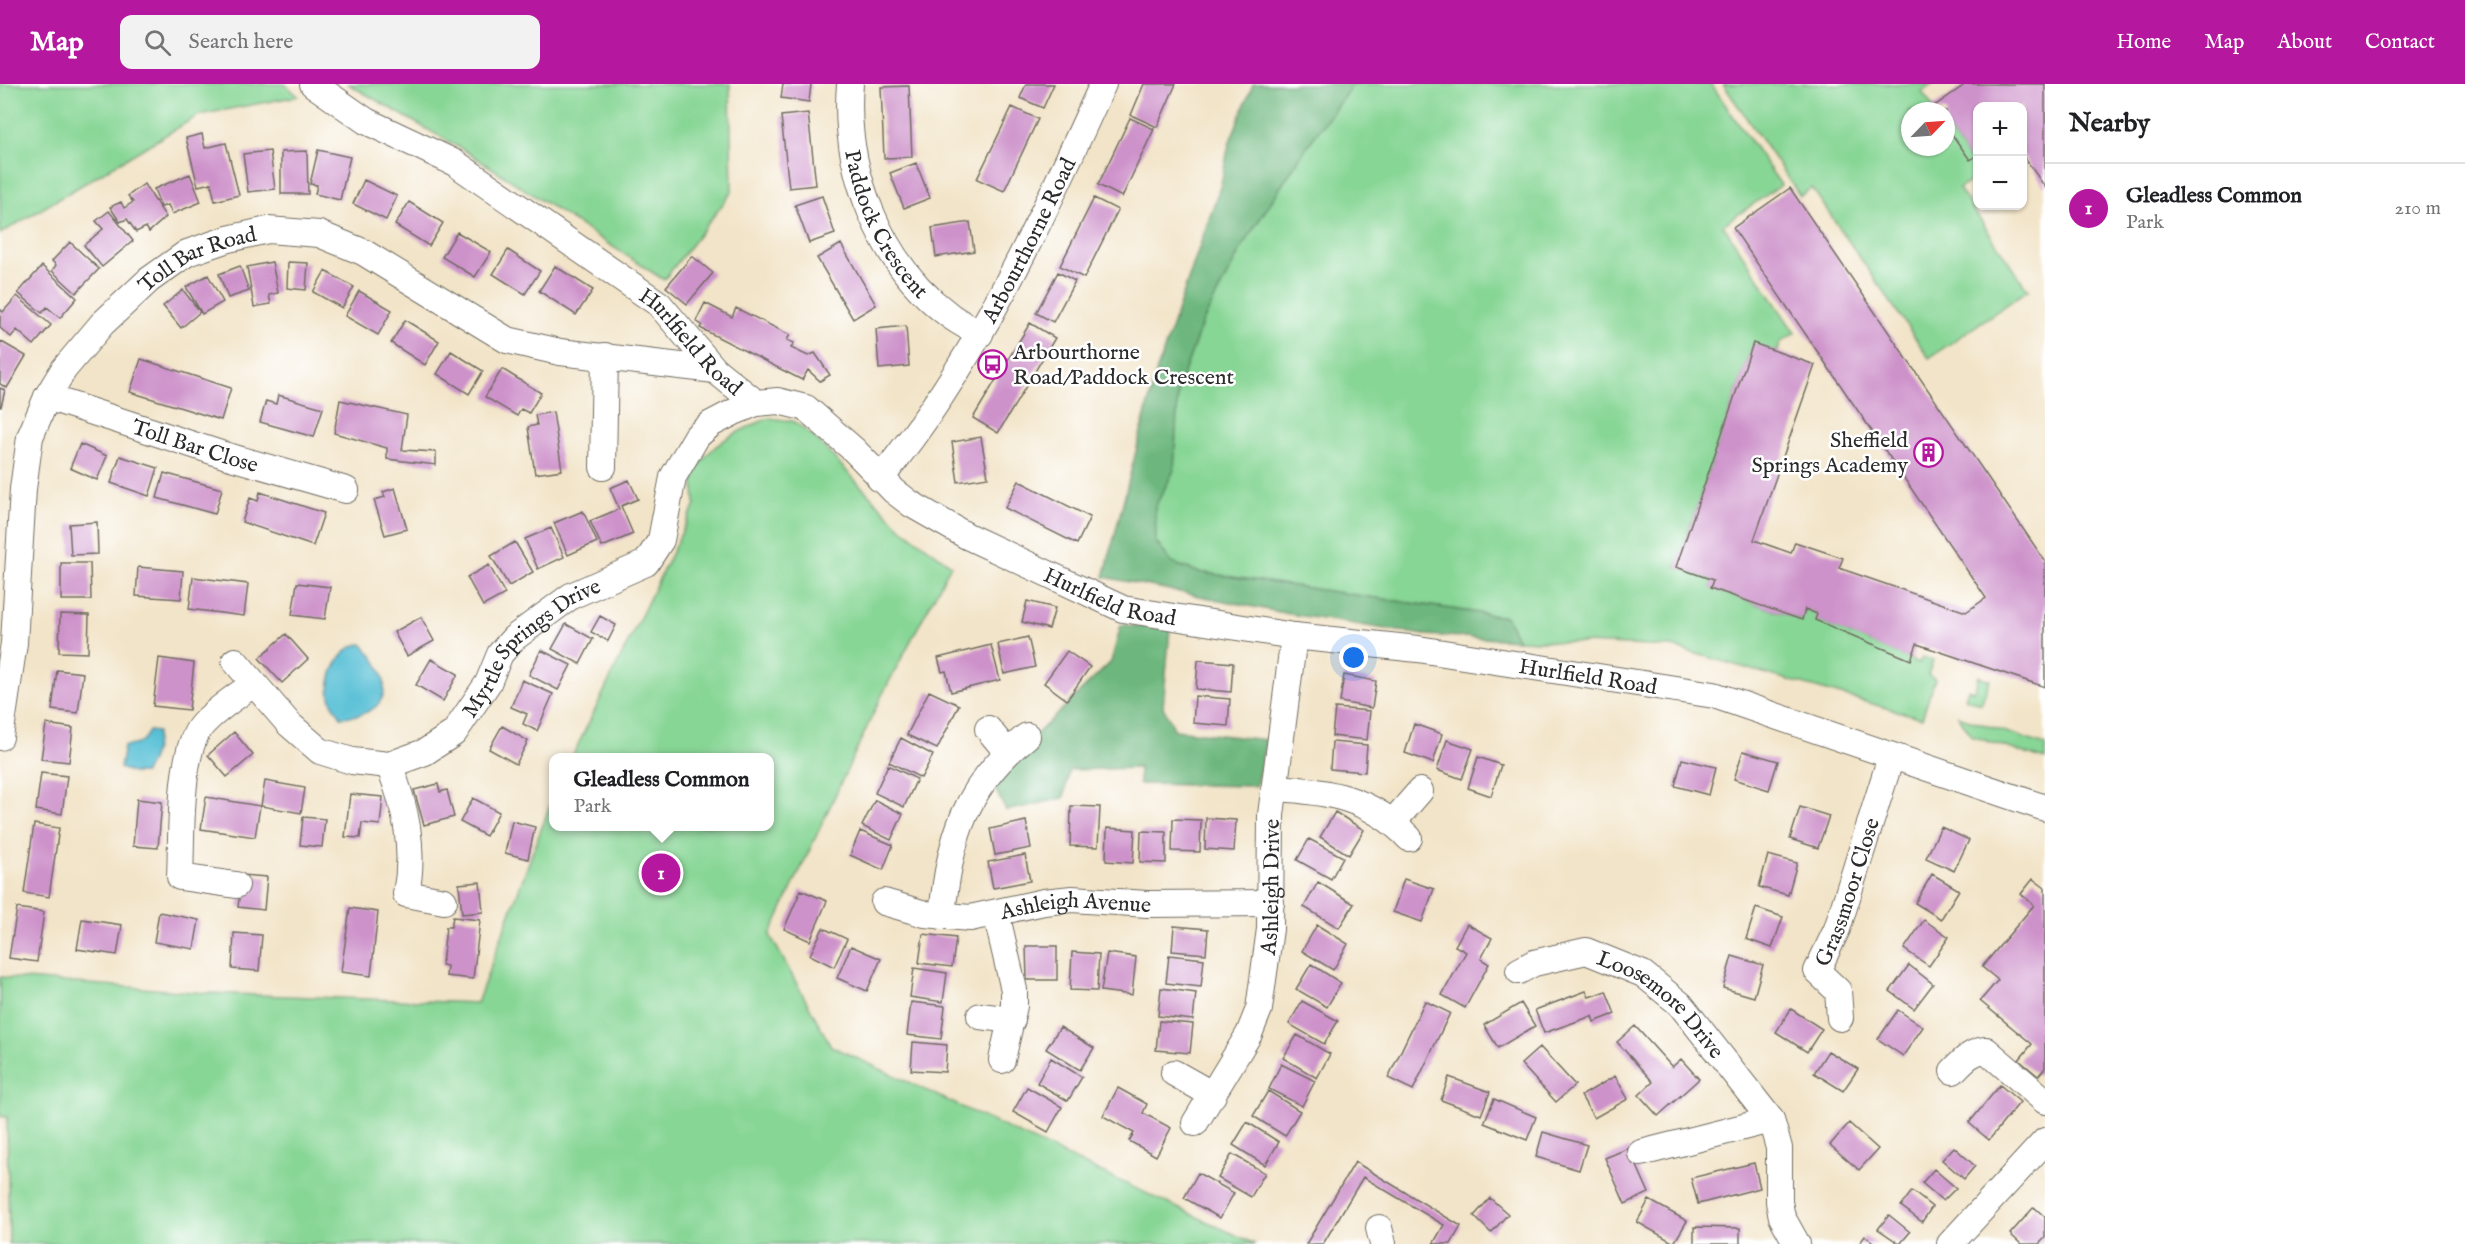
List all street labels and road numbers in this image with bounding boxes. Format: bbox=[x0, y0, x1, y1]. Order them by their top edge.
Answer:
street label: Paddock Crescent bbox=[837, 148, 934, 306]
street label: Arbourthorne Road bbox=[976, 153, 1083, 329]
street label: Toll Bar Road bbox=[133, 221, 260, 299]
street label: Hurlfield Road bbox=[633, 282, 748, 403]
street label: Toll Bar Close bbox=[128, 414, 261, 480]
street label: Hurlfield Road bbox=[1039, 562, 1178, 633]
street label: Myrtle Springs Drive bbox=[457, 573, 605, 724]
street label: Hurlfield Road bbox=[1517, 653, 1659, 702]
street label: Grassmoor Close bbox=[1809, 815, 1887, 971]
street label: Ashleigh Drive bbox=[1254, 819, 1287, 958]
street label: Ashleigh Avenue bbox=[997, 887, 1152, 927]
street label: Loosemore Drive bbox=[1592, 945, 1729, 1065]

